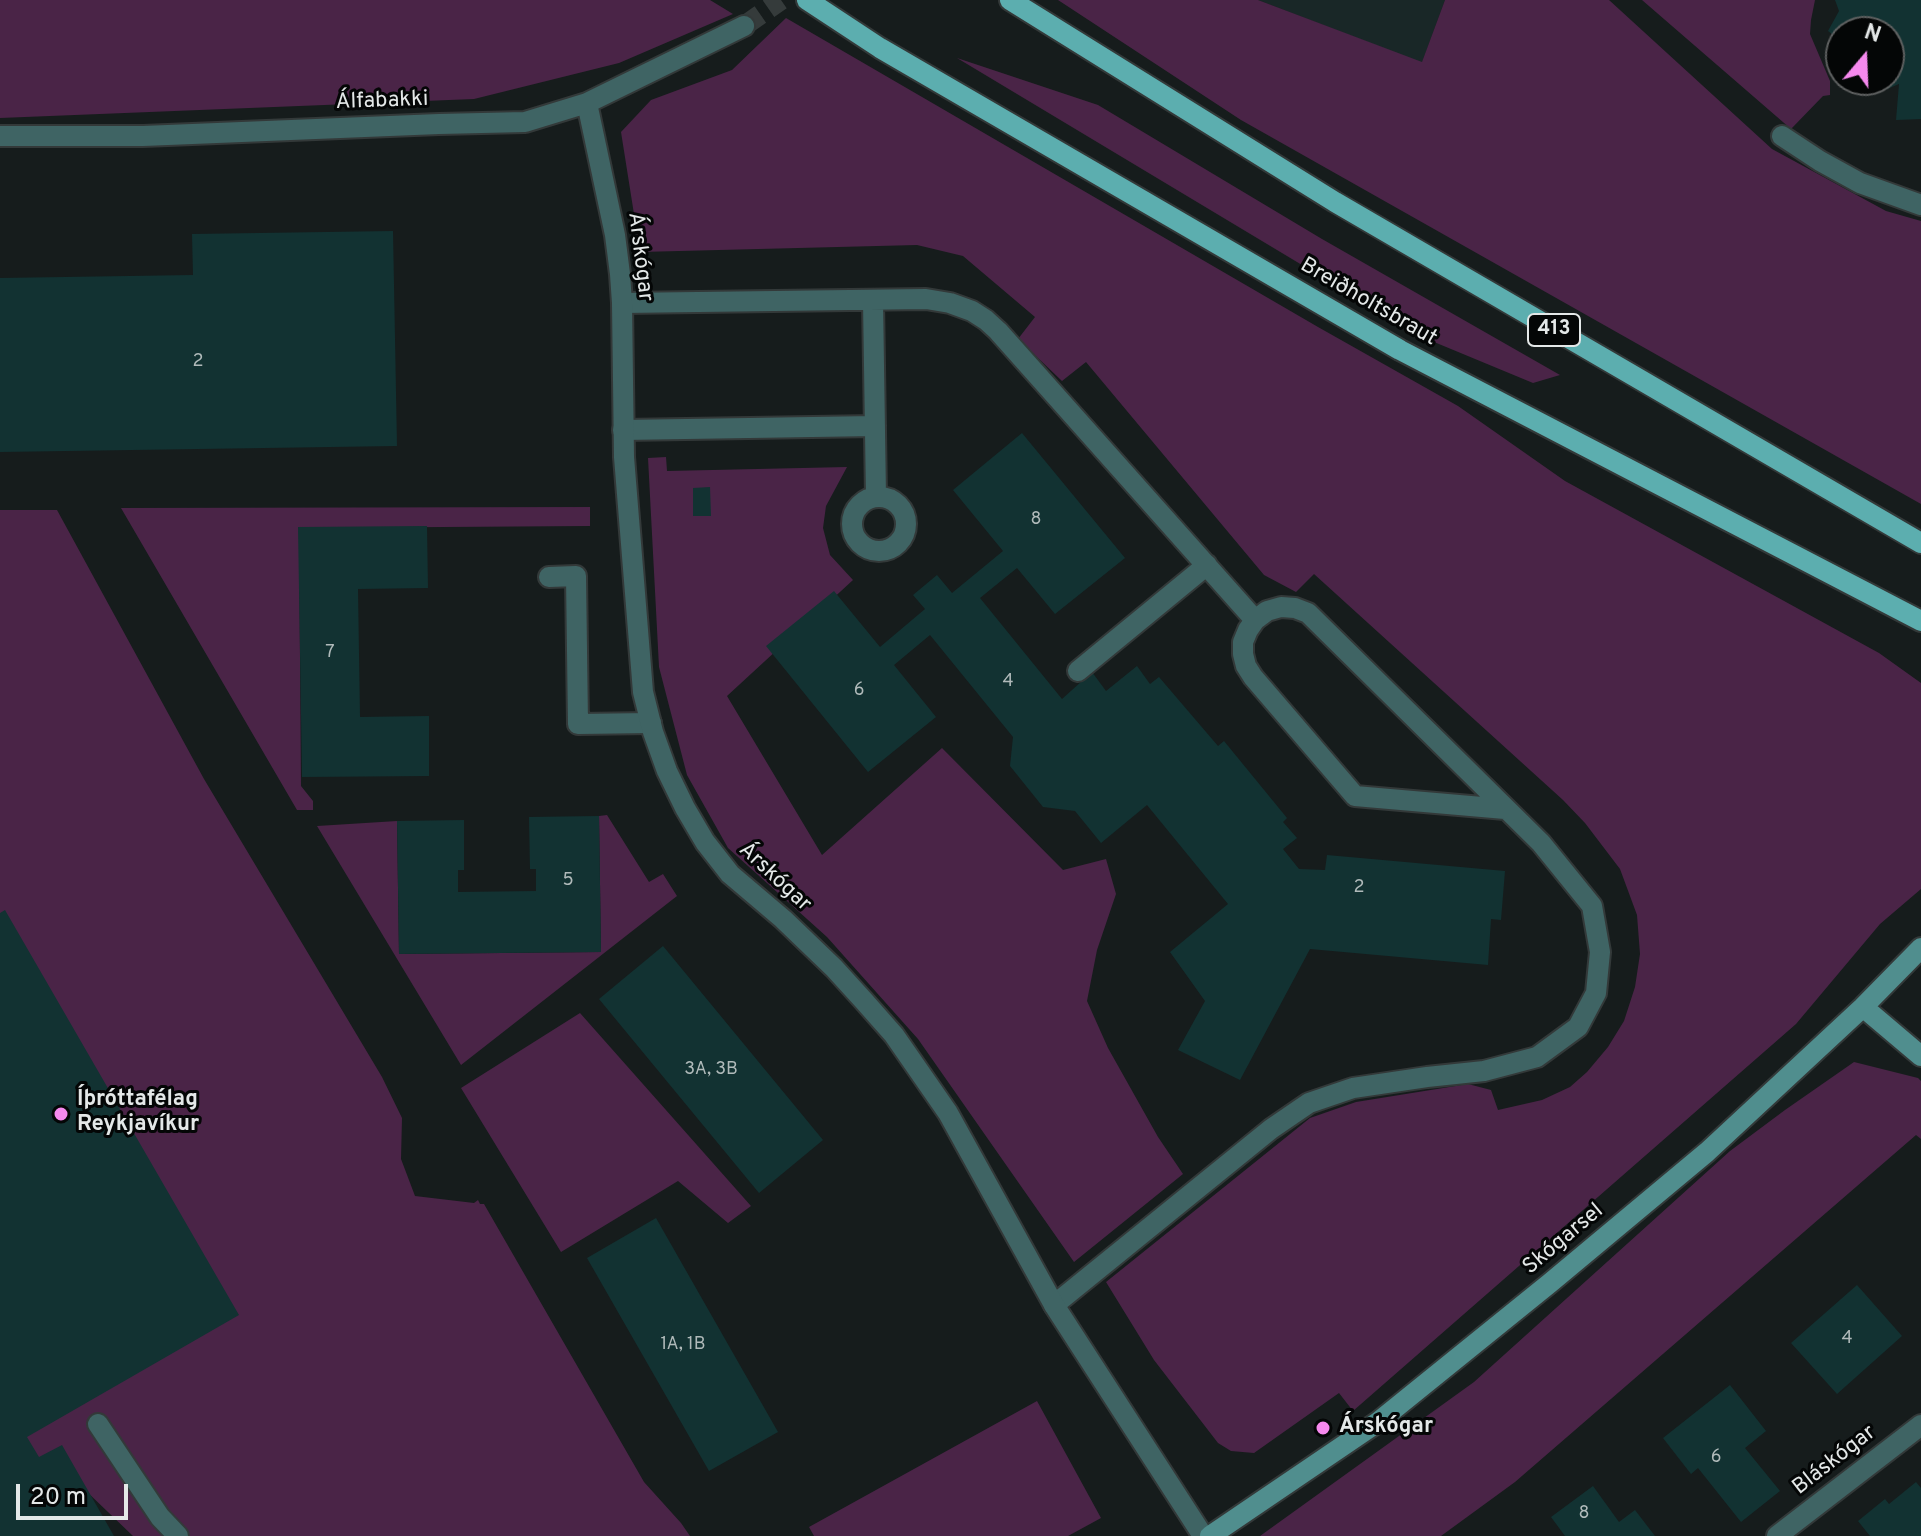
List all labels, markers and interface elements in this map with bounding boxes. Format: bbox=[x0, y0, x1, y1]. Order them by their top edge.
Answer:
north arrow bbox=[1825, 16, 1905, 96]
text: N bbox=[1860, 19, 1884, 50]
street label: Álfabakki bbox=[335, 87, 429, 117]
street label: Árskógar bbox=[620, 211, 658, 303]
street label: Breiðholtsbraut bbox=[1295, 253, 1441, 353]
road number: 413 bbox=[1528, 314, 1580, 346]
house number: 2 bbox=[192, 351, 204, 373]
house number: 8 bbox=[1031, 509, 1041, 531]
house number: 7 bbox=[325, 642, 335, 664]
house number: 4 bbox=[1002, 671, 1014, 693]
house number: 6 bbox=[854, 680, 864, 702]
street label: Árskógar bbox=[732, 838, 816, 918]
house number: 5 bbox=[562, 870, 574, 892]
house number: 2 bbox=[1353, 877, 1365, 899]
house number: 3A, 3B bbox=[684, 1059, 738, 1081]
place label: Íþróttafélag Reykjavíkur bbox=[77, 1088, 199, 1140]
marker: Íþróttafélag Reykjavíkur bbox=[52, 1105, 70, 1123]
street label: Skógarsel bbox=[1518, 1199, 1610, 1281]
house number: 4 bbox=[1841, 1328, 1853, 1350]
house number: 1A, 1B bbox=[660, 1334, 706, 1356]
place label: Árskógar bbox=[1339, 1415, 1433, 1441]
marker: Árskógar bbox=[1314, 1419, 1332, 1437]
street label: Bláskógar bbox=[1788, 1420, 1882, 1502]
house number: 6 bbox=[1711, 1447, 1721, 1469]
scale bar bbox=[20, 1468, 132, 1518]
text: 20 m bbox=[30, 1483, 86, 1513]
house number: 8 bbox=[1579, 1503, 1589, 1525]

